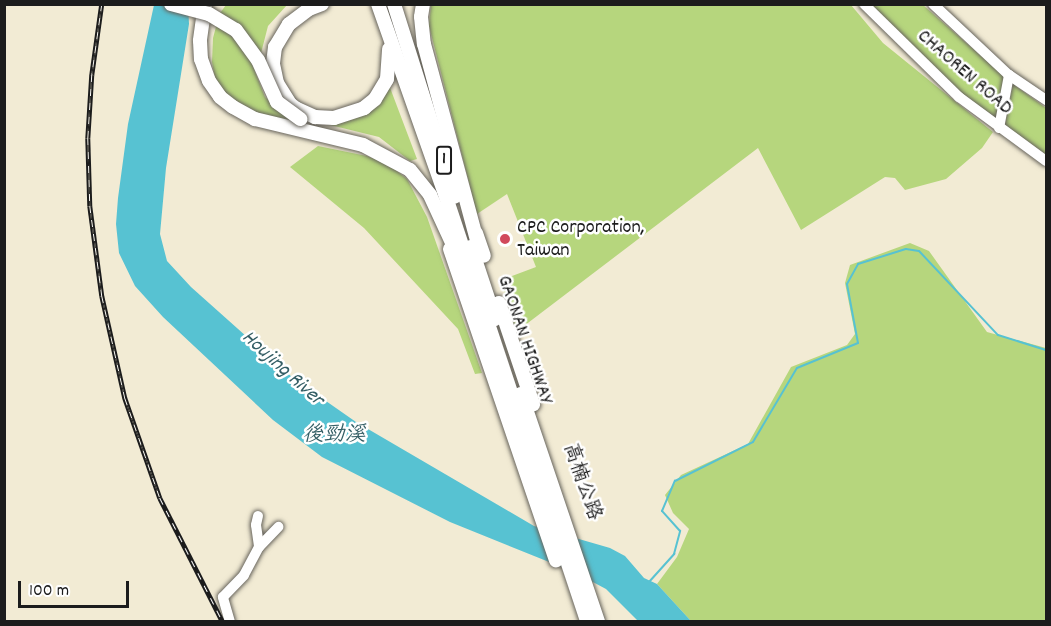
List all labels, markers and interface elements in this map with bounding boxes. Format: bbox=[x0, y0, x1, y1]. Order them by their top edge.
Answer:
street label: CHAOREN ROAD bbox=[912, 25, 1016, 121]
road number: 1 bbox=[435, 145, 453, 175]
place label: CPC Corporation, Taiwan bbox=[517, 216, 645, 263]
marker: CPC Corporation, Taiwan bbox=[498, 232, 512, 246]
street label: GAONAN HIGHWAY bbox=[491, 273, 557, 407]
water label: Houjing River bbox=[236, 325, 328, 413]
water label: 後勁溪 bbox=[303, 423, 365, 449]
street label: 高楠公路 bbox=[557, 440, 605, 524]
scale bar bbox=[21, 569, 132, 607]
text: 100 m bbox=[29, 579, 69, 604]

